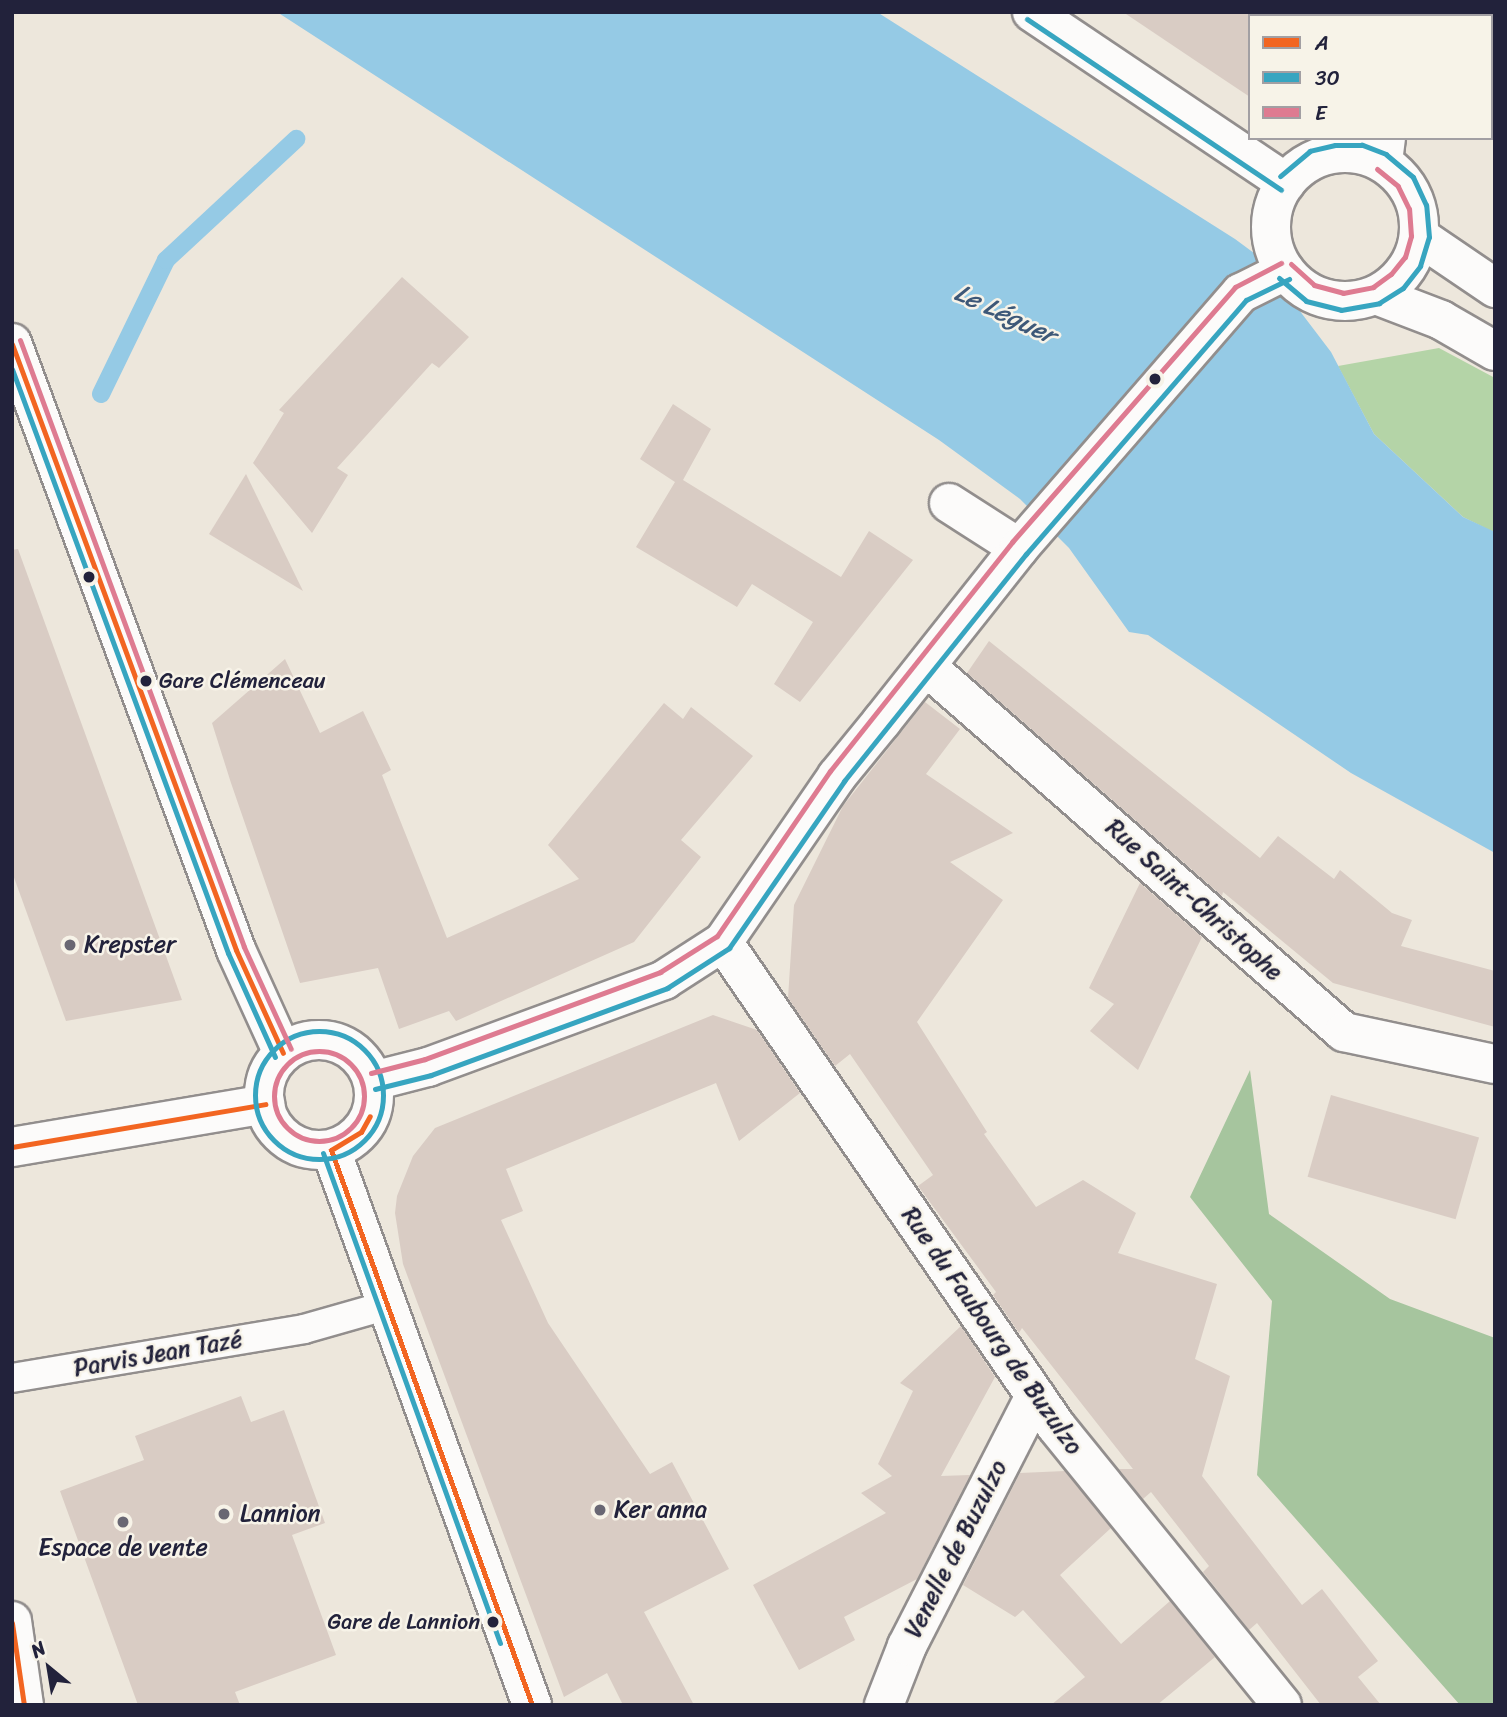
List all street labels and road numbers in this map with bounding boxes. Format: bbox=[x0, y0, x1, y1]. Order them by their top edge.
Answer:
street label: Rue Saint-Christophe bbox=[1100, 813, 1288, 987]
street label: Rue du Faubourg de Buzulzo bbox=[895, 1202, 1089, 1460]
street label: Parvis Jean Tazé bbox=[71, 1325, 245, 1383]
street label: Venelle de Buzulzo bbox=[899, 1456, 1013, 1642]

